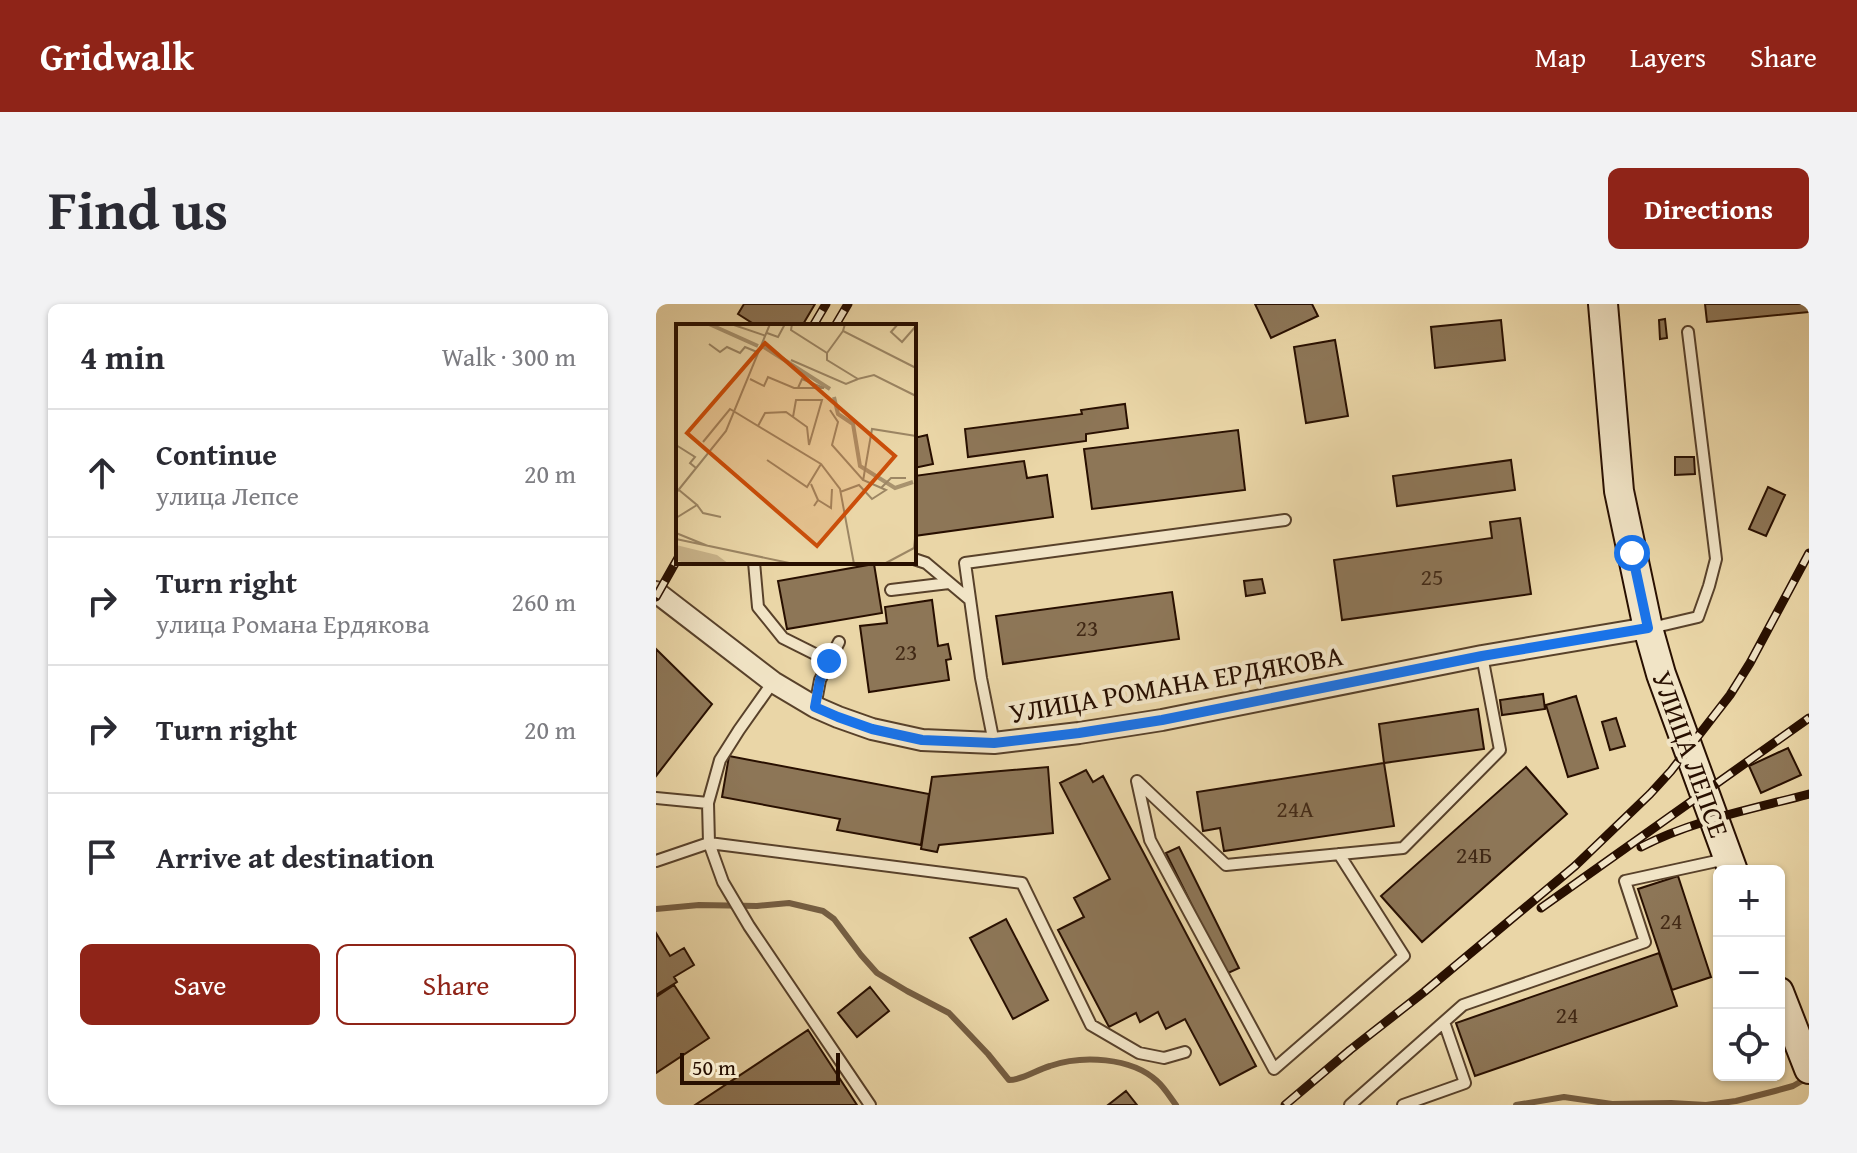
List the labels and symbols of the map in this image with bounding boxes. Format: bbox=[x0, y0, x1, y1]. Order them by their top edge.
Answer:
inset map bbox=[676, 324, 916, 564]
route start bbox=[1614, 535, 1650, 571]
house number: 25 bbox=[1420, 559, 1444, 594]
house number: 23 bbox=[1075, 610, 1099, 645]
house number: 23 bbox=[894, 634, 918, 669]
street label: УЛИЦА РОМАНА ЕРДЯКОВА bbox=[1006, 634, 1346, 733]
route end bbox=[811, 643, 847, 679]
street label: УЛИЦА ЛЕПСЕ bbox=[1642, 665, 1741, 843]
house number: 24А bbox=[1276, 791, 1314, 826]
house number: 24Б bbox=[1456, 837, 1492, 872]
house number: 24 bbox=[1659, 903, 1683, 938]
house number: 24 bbox=[1555, 997, 1579, 1032]
scale bar bbox=[680, 1049, 840, 1085]

